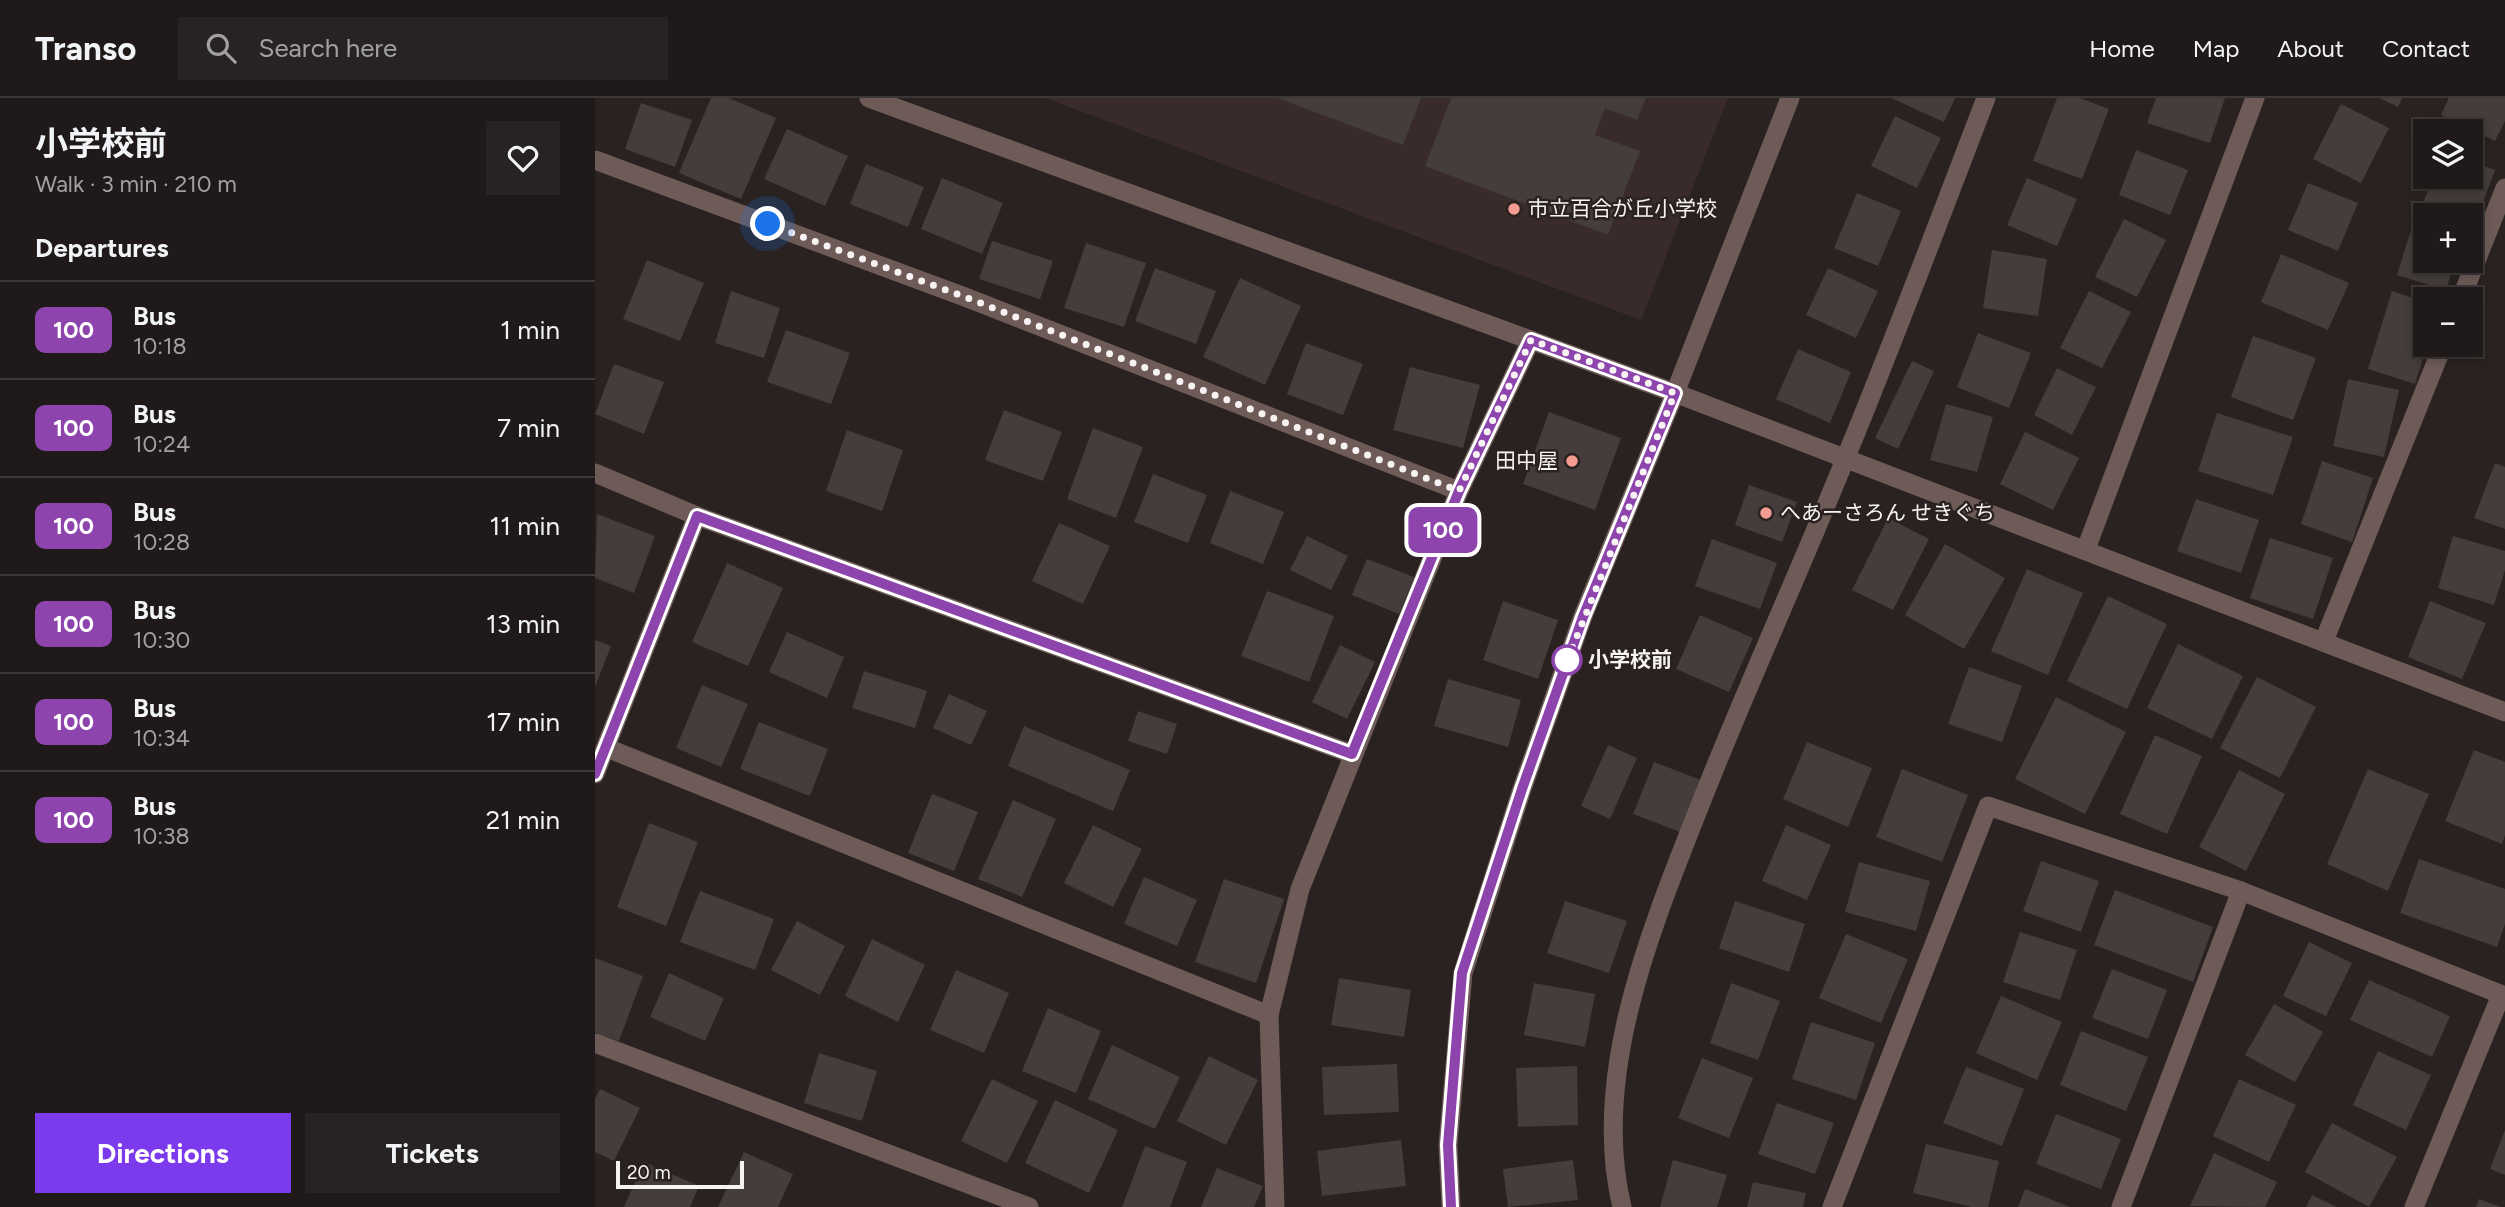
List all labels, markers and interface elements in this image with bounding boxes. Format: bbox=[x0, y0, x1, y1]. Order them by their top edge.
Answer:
search box bbox=[178, 17, 668, 80]
text: Transo bbox=[35, 29, 136, 68]
icon: search bbox=[202, 29, 240, 67]
text: Search here bbox=[258, 32, 397, 64]
text: Home bbox=[2089, 34, 2155, 63]
text: Map bbox=[2193, 34, 2239, 63]
text: About bbox=[2277, 34, 2344, 63]
text: Contact bbox=[2382, 34, 2470, 63]
map controls bbox=[2413, 119, 2483, 357]
button: layers bbox=[2413, 119, 2483, 189]
button: heart bbox=[486, 121, 560, 195]
text: 小学校前 bbox=[35, 124, 167, 163]
text: Walk · 3 min · 210 m bbox=[35, 170, 237, 198]
place label: 市立百合が丘小学校 bbox=[1528, 196, 1717, 221]
marker: 市立百合が丘小学校 bbox=[1506, 201, 1522, 217]
button: + bbox=[2413, 203, 2483, 273]
your location bbox=[750, 206, 785, 241]
text: Departures bbox=[35, 232, 169, 264]
button: − bbox=[2413, 287, 2483, 357]
text: Bus bbox=[133, 300, 176, 332]
text: 1 min bbox=[500, 314, 560, 346]
text: 100 bbox=[53, 315, 94, 344]
text: 10:18 bbox=[133, 332, 187, 360]
text: Bus bbox=[133, 398, 176, 430]
text: 7 min bbox=[497, 412, 560, 444]
text: 100 bbox=[53, 413, 94, 442]
text: 10:24 bbox=[133, 430, 190, 458]
place label: 田中屋 bbox=[1495, 448, 1558, 473]
marker: 田中屋 bbox=[1564, 453, 1580, 469]
text: Bus bbox=[133, 496, 176, 528]
place label: へあーさろん せきぐち bbox=[1780, 500, 1995, 525]
marker: へあーさろん せきぐち bbox=[1758, 505, 1774, 521]
line badge: 100 bbox=[1403, 507, 1483, 553]
text: 11 min bbox=[489, 510, 560, 542]
text: 100 bbox=[53, 511, 94, 540]
text: 100 bbox=[1422, 515, 1464, 544]
text: 10:28 bbox=[133, 528, 190, 556]
text: Bus bbox=[133, 594, 176, 626]
text: 13 min bbox=[486, 608, 560, 640]
text: 100 bbox=[53, 609, 94, 638]
text: 10:30 bbox=[133, 626, 190, 654]
marker: 小学校前 bbox=[1552, 645, 1582, 675]
place label: 小学校前 bbox=[1588, 647, 1672, 672]
text: Bus bbox=[133, 692, 176, 724]
text: 17 min bbox=[486, 706, 560, 738]
text: 100 bbox=[53, 707, 94, 736]
text: 10:34 bbox=[133, 724, 190, 752]
text: Bus bbox=[133, 790, 176, 822]
text: 21 min bbox=[486, 804, 560, 836]
text: 100 bbox=[53, 805, 94, 834]
text: 10:38 bbox=[133, 822, 190, 850]
button: Directions bbox=[35, 1113, 291, 1193]
button: Tickets bbox=[305, 1113, 560, 1193]
scale bar bbox=[616, 1158, 744, 1190]
text: 20 m bbox=[627, 1161, 671, 1184]

